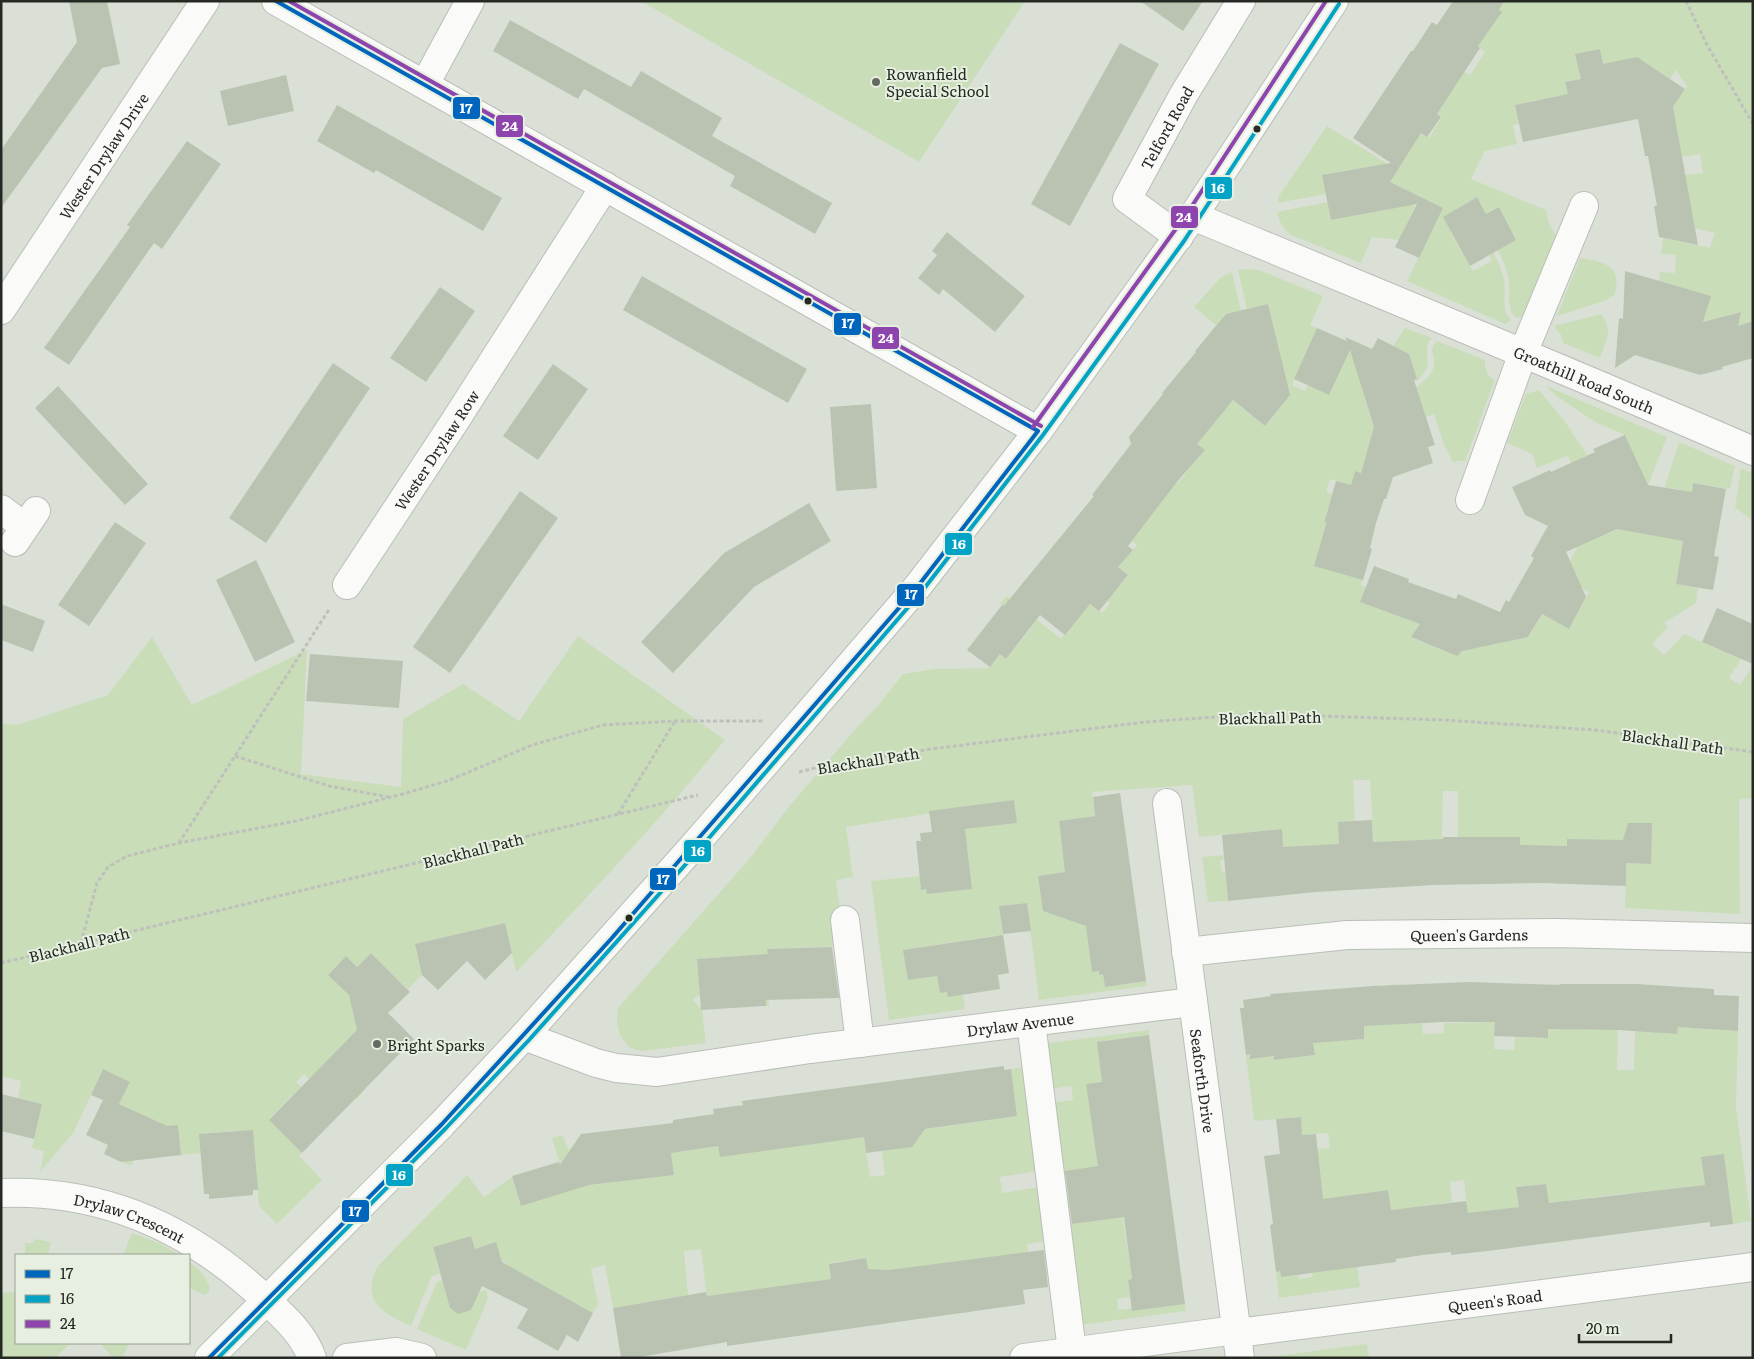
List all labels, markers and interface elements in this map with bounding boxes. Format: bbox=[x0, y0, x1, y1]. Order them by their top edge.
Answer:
place label: Rowanfield Special School bbox=[886, 62, 989, 102]
marker: Rowanfield Special School bbox=[870, 76, 882, 88]
street label: Telford Road bbox=[1134, 81, 1198, 173]
street label: Wester Drylaw Drive bbox=[53, 87, 153, 224]
line badge: 17 bbox=[452, 96, 481, 120]
text: 17 bbox=[460, 97, 473, 117]
line badge: 24 bbox=[495, 114, 524, 138]
text: 24 bbox=[502, 115, 519, 135]
unlabelled marker bbox=[1252, 124, 1262, 134]
line badge: 16 bbox=[1204, 176, 1233, 200]
text: 16 bbox=[1211, 177, 1225, 197]
line badge: 24 bbox=[1170, 205, 1199, 229]
text: 24 bbox=[1176, 206, 1193, 226]
unlabelled marker bbox=[803, 296, 813, 306]
line badge: 17 bbox=[833, 312, 862, 336]
text: 17 bbox=[842, 312, 855, 332]
line badge: 24 bbox=[871, 326, 900, 350]
text: 24 bbox=[878, 327, 895, 347]
street label: Groathill Road South bbox=[1510, 339, 1658, 419]
street label: Wester Drylaw Row bbox=[388, 385, 484, 515]
line badge: 16 bbox=[944, 532, 973, 556]
text: 16 bbox=[952, 533, 966, 553]
line badge: 17 bbox=[896, 583, 925, 607]
text: 17 bbox=[905, 583, 918, 603]
street label: Blackhall Path bbox=[1218, 705, 1322, 729]
street label: Blackhall Path bbox=[1620, 722, 1726, 760]
street label: Blackhall Path bbox=[815, 741, 921, 779]
street label: Blackhall Path bbox=[420, 826, 526, 874]
line badge: 16 bbox=[683, 839, 712, 863]
text: 16 bbox=[691, 840, 705, 860]
line badge: 17 bbox=[649, 867, 677, 891]
text: 17 bbox=[657, 868, 670, 888]
unlabelled marker bbox=[624, 913, 634, 923]
street label: Blackhall Path bbox=[26, 920, 132, 968]
street label: Queen's Gardens bbox=[1410, 922, 1528, 946]
street label: Drylaw Avenue bbox=[965, 1005, 1075, 1041]
street label: Seaforth Drive bbox=[1185, 1027, 1222, 1134]
place label: Bright Sparks bbox=[387, 1033, 485, 1056]
marker: Bright Sparks bbox=[371, 1038, 383, 1050]
line badge: 16 bbox=[385, 1163, 414, 1187]
text: 16 bbox=[392, 1164, 406, 1184]
street label: Drylaw Crescent bbox=[72, 1187, 189, 1248]
line badge: 17 bbox=[341, 1199, 370, 1223]
text: 17 bbox=[349, 1200, 362, 1220]
legend bbox=[15, 1254, 190, 1344]
text: 17 bbox=[60, 1261, 74, 1284]
street label: Queen's Road bbox=[1446, 1283, 1543, 1317]
text: 16 bbox=[60, 1286, 74, 1309]
text: 24 bbox=[60, 1311, 76, 1334]
scale bar bbox=[1579, 1312, 1672, 1344]
text: 20 m bbox=[1586, 1316, 1620, 1339]

